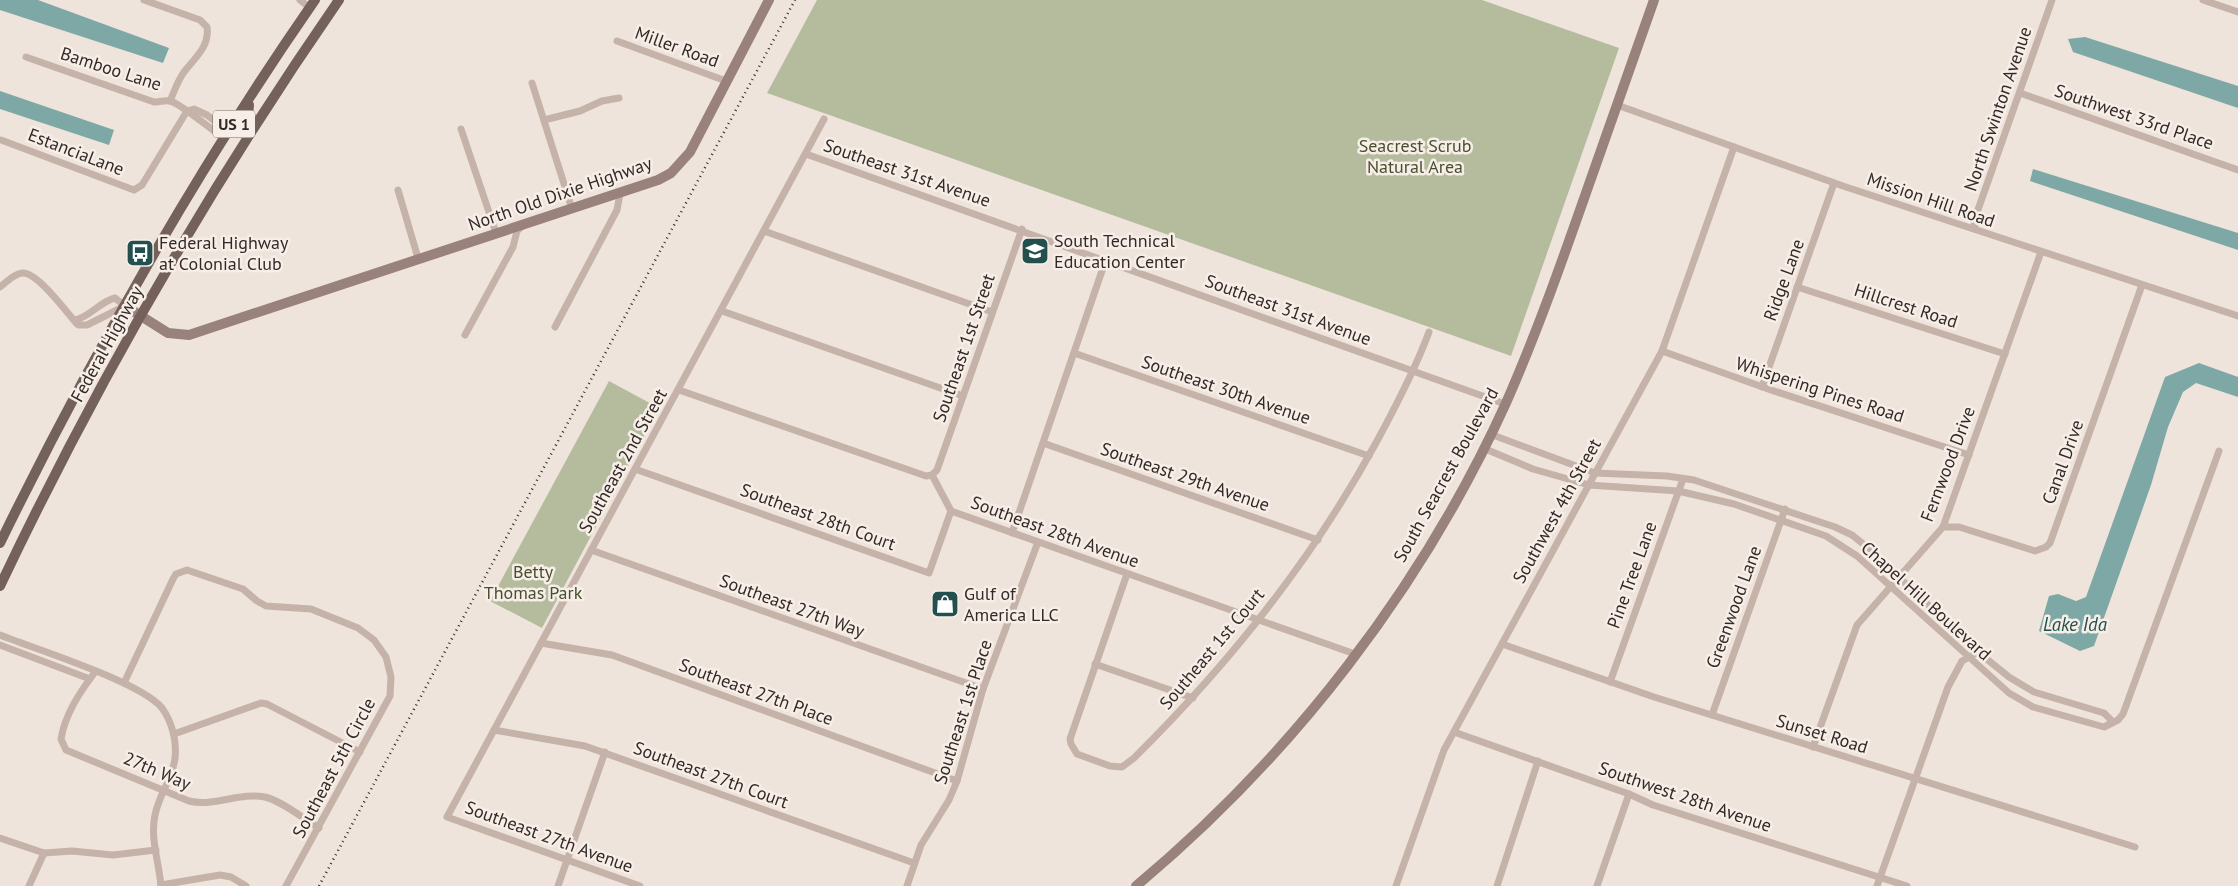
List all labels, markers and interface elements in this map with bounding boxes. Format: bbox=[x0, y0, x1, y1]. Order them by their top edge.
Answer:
street label: Miller Road bbox=[632, 21, 722, 72]
street label: North Swinton Avenue bbox=[1959, 24, 2036, 194]
street label: Bamboo Lane bbox=[58, 41, 165, 96]
street label: Southwest 33rd Place bbox=[2052, 78, 2217, 155]
road number: US 1 bbox=[213, 110, 255, 138]
street label: EstanciaLane bbox=[25, 123, 127, 180]
street label: Southeast 31st Avenue bbox=[821, 133, 994, 212]
park label: Seacrest Scrub Natural Area bbox=[1359, 134, 1471, 178]
street label: North Old Dixie Highway bbox=[465, 151, 655, 236]
street label: Mission Hill Road bbox=[1864, 167, 1998, 232]
place label: South Technical Education Center bbox=[1054, 229, 1185, 273]
place label: Federal Highway at Colonial Club bbox=[159, 231, 289, 275]
school or university icon: South Technical Education Center bbox=[1020, 236, 1050, 266]
street label: Ridge Lane bbox=[1758, 236, 1809, 324]
bus stop icon: Federal Highway at Colonial Club bbox=[125, 238, 155, 268]
street label: Southeast 31st Avenue bbox=[1202, 269, 1374, 350]
street label: Southeast 1st Street bbox=[927, 270, 1000, 425]
street label: Hillcrest Road bbox=[1852, 278, 1961, 333]
street label: Federal Highway bbox=[65, 281, 148, 406]
street label: Southeast 30th Avenue bbox=[1139, 350, 1314, 429]
street label: Whispering Pines Road bbox=[1733, 351, 1907, 428]
street label: South Seacrest Boulevard bbox=[1388, 383, 1503, 566]
street label: Southeast 2nd Street bbox=[573, 385, 672, 537]
street label: Fernwood Drive bbox=[1915, 403, 1980, 525]
street label: Canal Drive bbox=[2037, 417, 2088, 507]
street label: Southwest 4th Street bbox=[1507, 434, 1606, 587]
street label: Southeast 29th Avenue bbox=[1098, 437, 1273, 516]
street label: Southeast 28th Court bbox=[737, 478, 899, 555]
street label: Southeast 28th Avenue bbox=[968, 490, 1142, 573]
street label: Pine Tree Lane bbox=[1602, 518, 1662, 631]
street label: Chapel Hill Boulevard bbox=[1856, 536, 1996, 665]
street label: Greenwood Lane bbox=[1701, 542, 1766, 671]
park label: Betty Thomas Park bbox=[484, 560, 583, 604]
street label: Southeast 27th Way bbox=[717, 569, 868, 643]
place label: Gulf of America LLC bbox=[964, 582, 1059, 626]
street label: Southeast 1st Court bbox=[1154, 583, 1269, 714]
shop icon: Gulf of America LLC bbox=[930, 589, 960, 619]
water label: Lake Ida bbox=[2043, 612, 2108, 636]
street label: Southeast 1st Place bbox=[928, 637, 997, 787]
street label: Southeast 27th Place bbox=[676, 653, 836, 730]
street label: Southeast 5th Circle bbox=[287, 694, 380, 842]
street label: Sunset Road bbox=[1773, 709, 1871, 758]
street label: Southeast 27th Court bbox=[631, 736, 792, 813]
street label: 27th Way bbox=[120, 746, 195, 795]
street label: Southwest 28th Avenue bbox=[1596, 756, 1775, 837]
street label: Southeast 27th Avenue bbox=[462, 795, 636, 878]

